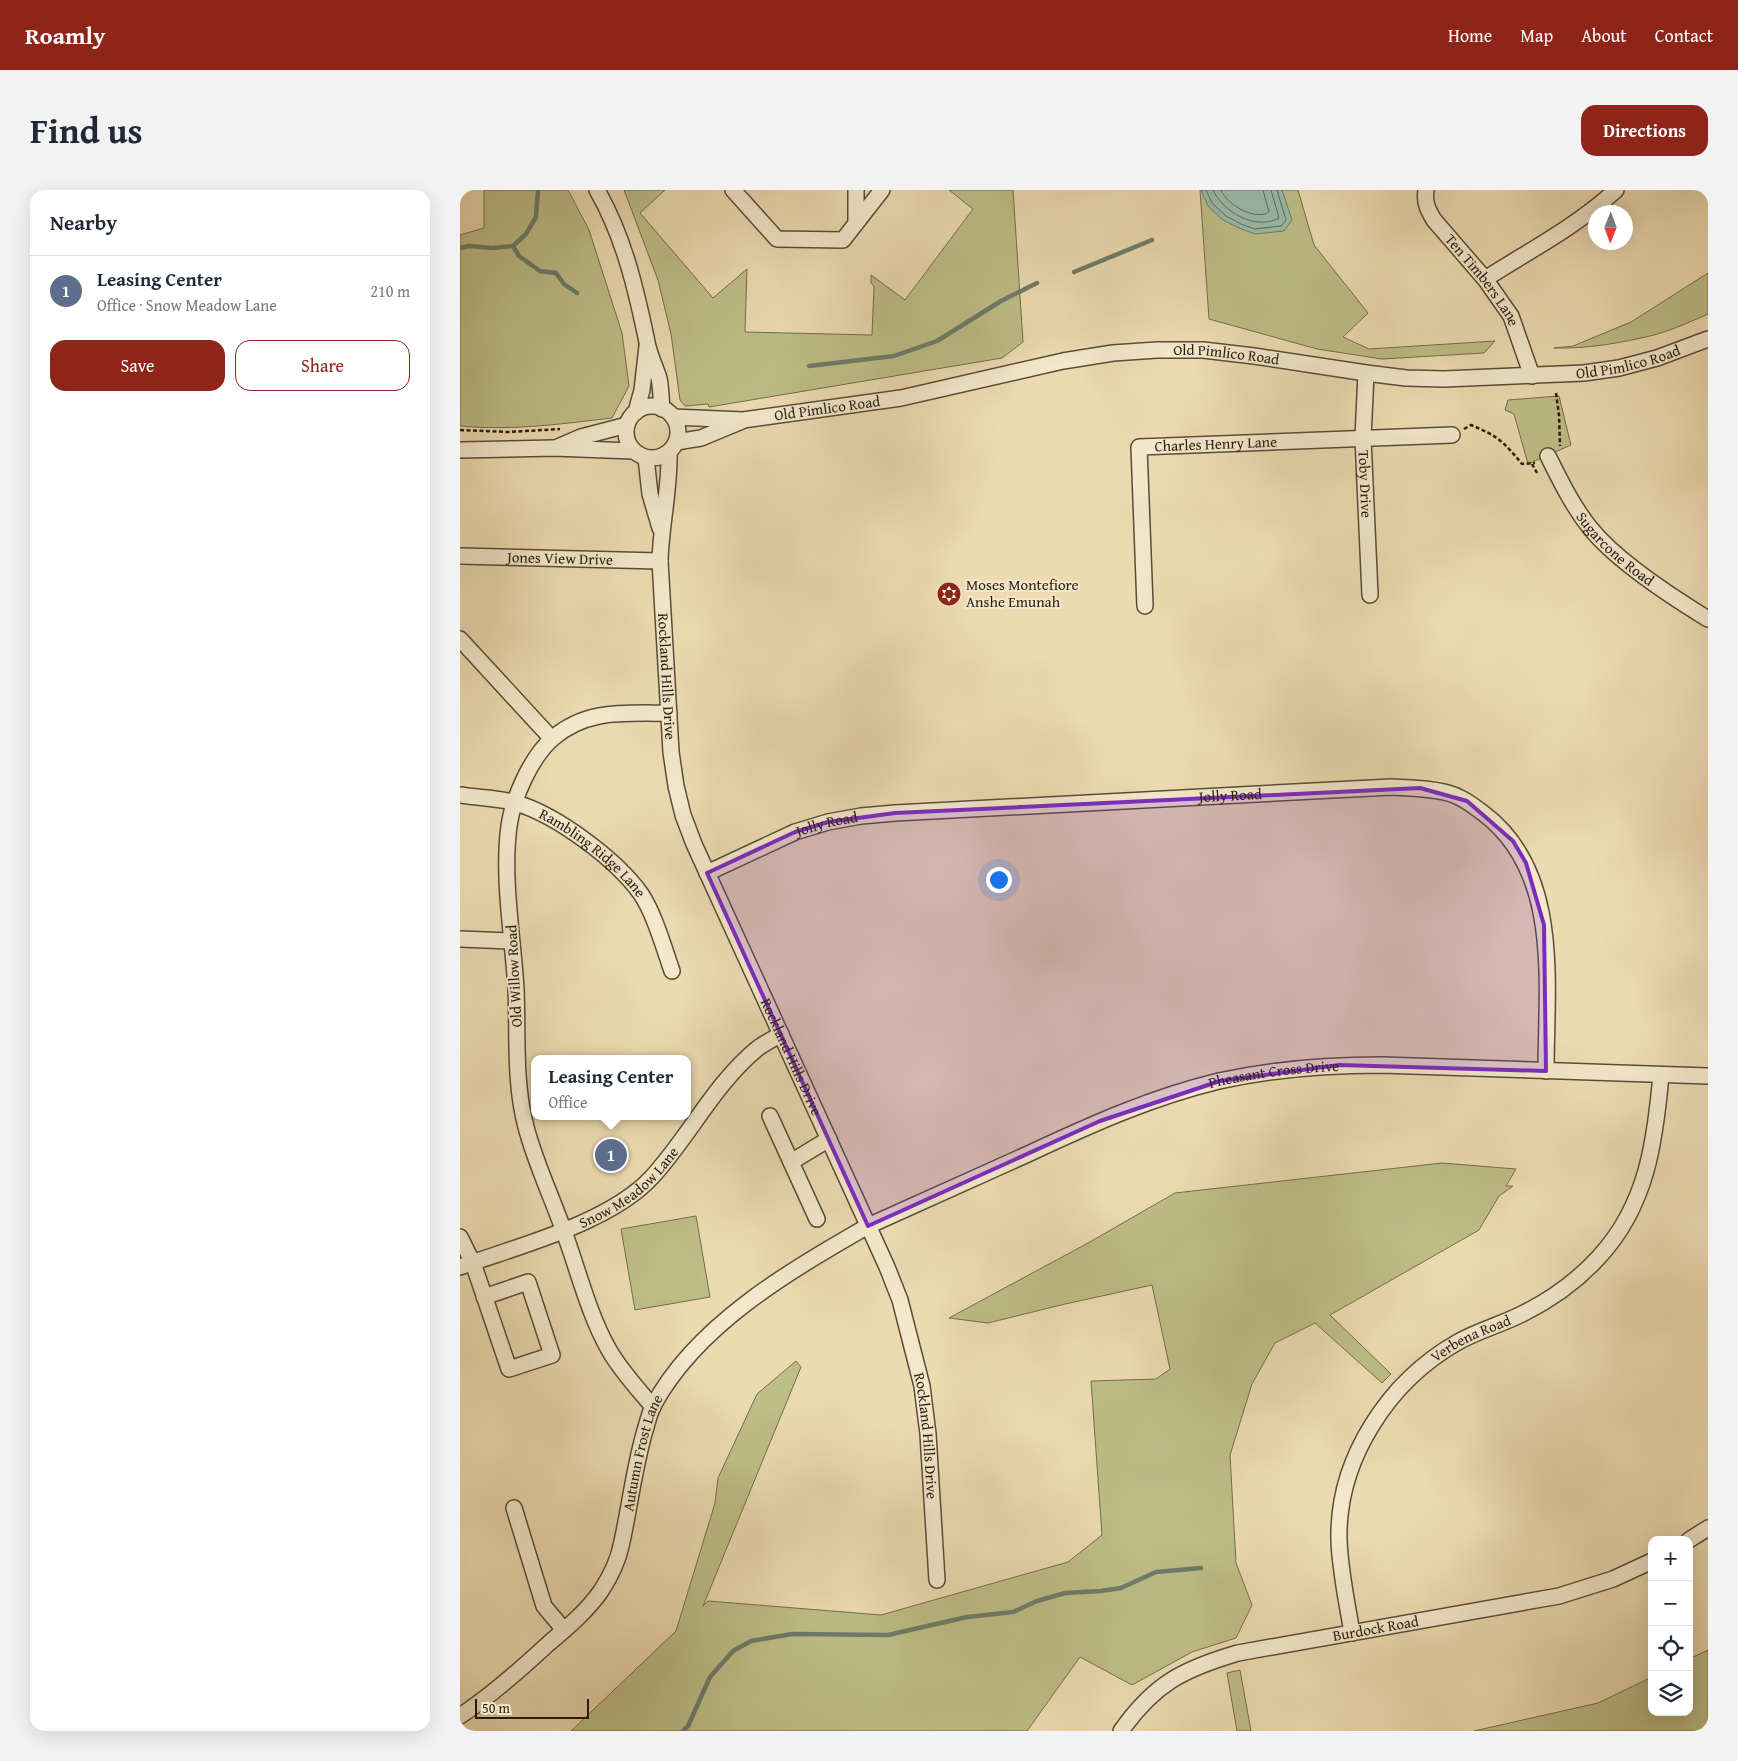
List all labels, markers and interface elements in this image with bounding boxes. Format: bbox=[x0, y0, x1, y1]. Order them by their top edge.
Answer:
text: Roamly bbox=[25, 18, 105, 53]
text: Home bbox=[1448, 22, 1492, 49]
text: Map bbox=[1520, 22, 1553, 49]
text: About bbox=[1581, 22, 1627, 49]
text: Contact bbox=[1655, 22, 1713, 49]
text: Find us bbox=[30, 105, 143, 156]
button: Directions bbox=[1581, 105, 1708, 156]
north arrow bbox=[1588, 205, 1633, 250]
text: Nearby bbox=[50, 207, 117, 238]
street label: Ten Timbers Lane bbox=[1440, 229, 1525, 329]
text: Leasing Center bbox=[97, 265, 222, 293]
text: 1 bbox=[62, 279, 70, 303]
text: 210 m bbox=[370, 279, 410, 303]
text: Office · Snow Meadow Lane bbox=[97, 293, 277, 317]
street label: Old Pimlico Road bbox=[1173, 339, 1281, 370]
street label: Old Pimlico Road bbox=[1576, 339, 1683, 383]
button: Save bbox=[50, 340, 225, 391]
button: Share bbox=[235, 340, 410, 391]
street label: Old Pimlico Road bbox=[773, 390, 881, 426]
street label: Charles Henry Lane bbox=[1154, 431, 1278, 456]
street label: Toby Drive bbox=[1354, 450, 1378, 518]
street label: Sugarcone Road bbox=[1571, 507, 1659, 591]
street label: Jones View Drive bbox=[505, 546, 613, 570]
place label: Moses Montefiore Anshe Emunah bbox=[966, 574, 1079, 612]
synagogue icon: Moses Montefiore Anshe Emunah bbox=[936, 581, 962, 607]
street label: Rockland Hills Drive bbox=[653, 612, 681, 740]
street label: Jolly Road bbox=[1196, 783, 1262, 807]
street label: Rambling Ridge Lane bbox=[536, 803, 651, 901]
street label: Jolly Road bbox=[791, 806, 859, 842]
your location bbox=[986, 867, 1012, 893]
street label: Old Willow Road bbox=[500, 924, 527, 1028]
street label: Rockland Hills Drive bbox=[756, 995, 828, 1119]
popup bbox=[531, 1055, 691, 1120]
street label: Pheasant Cross Drive bbox=[1206, 1055, 1339, 1093]
text: Leasing Center bbox=[549, 1062, 673, 1090]
text: Office bbox=[549, 1090, 588, 1114]
pin: 1 bbox=[595, 1136, 627, 1174]
street label: Snow Meadow Lane bbox=[575, 1142, 683, 1233]
street label: Verbena Road bbox=[1426, 1309, 1514, 1367]
street label: Rockland Hills Drive bbox=[909, 1370, 943, 1499]
street label: Autumn Frost Lane bbox=[617, 1390, 667, 1513]
map controls bbox=[1648, 1536, 1693, 1716]
button: + bbox=[1648, 1536, 1693, 1581]
button: − bbox=[1648, 1581, 1693, 1626]
street label: Burdock Road bbox=[1331, 1610, 1420, 1646]
button: locate bbox=[1648, 1626, 1693, 1671]
button: layers bbox=[1648, 1671, 1693, 1716]
scale bar bbox=[475, 1696, 589, 1719]
text: 50 m bbox=[482, 1698, 510, 1718]

